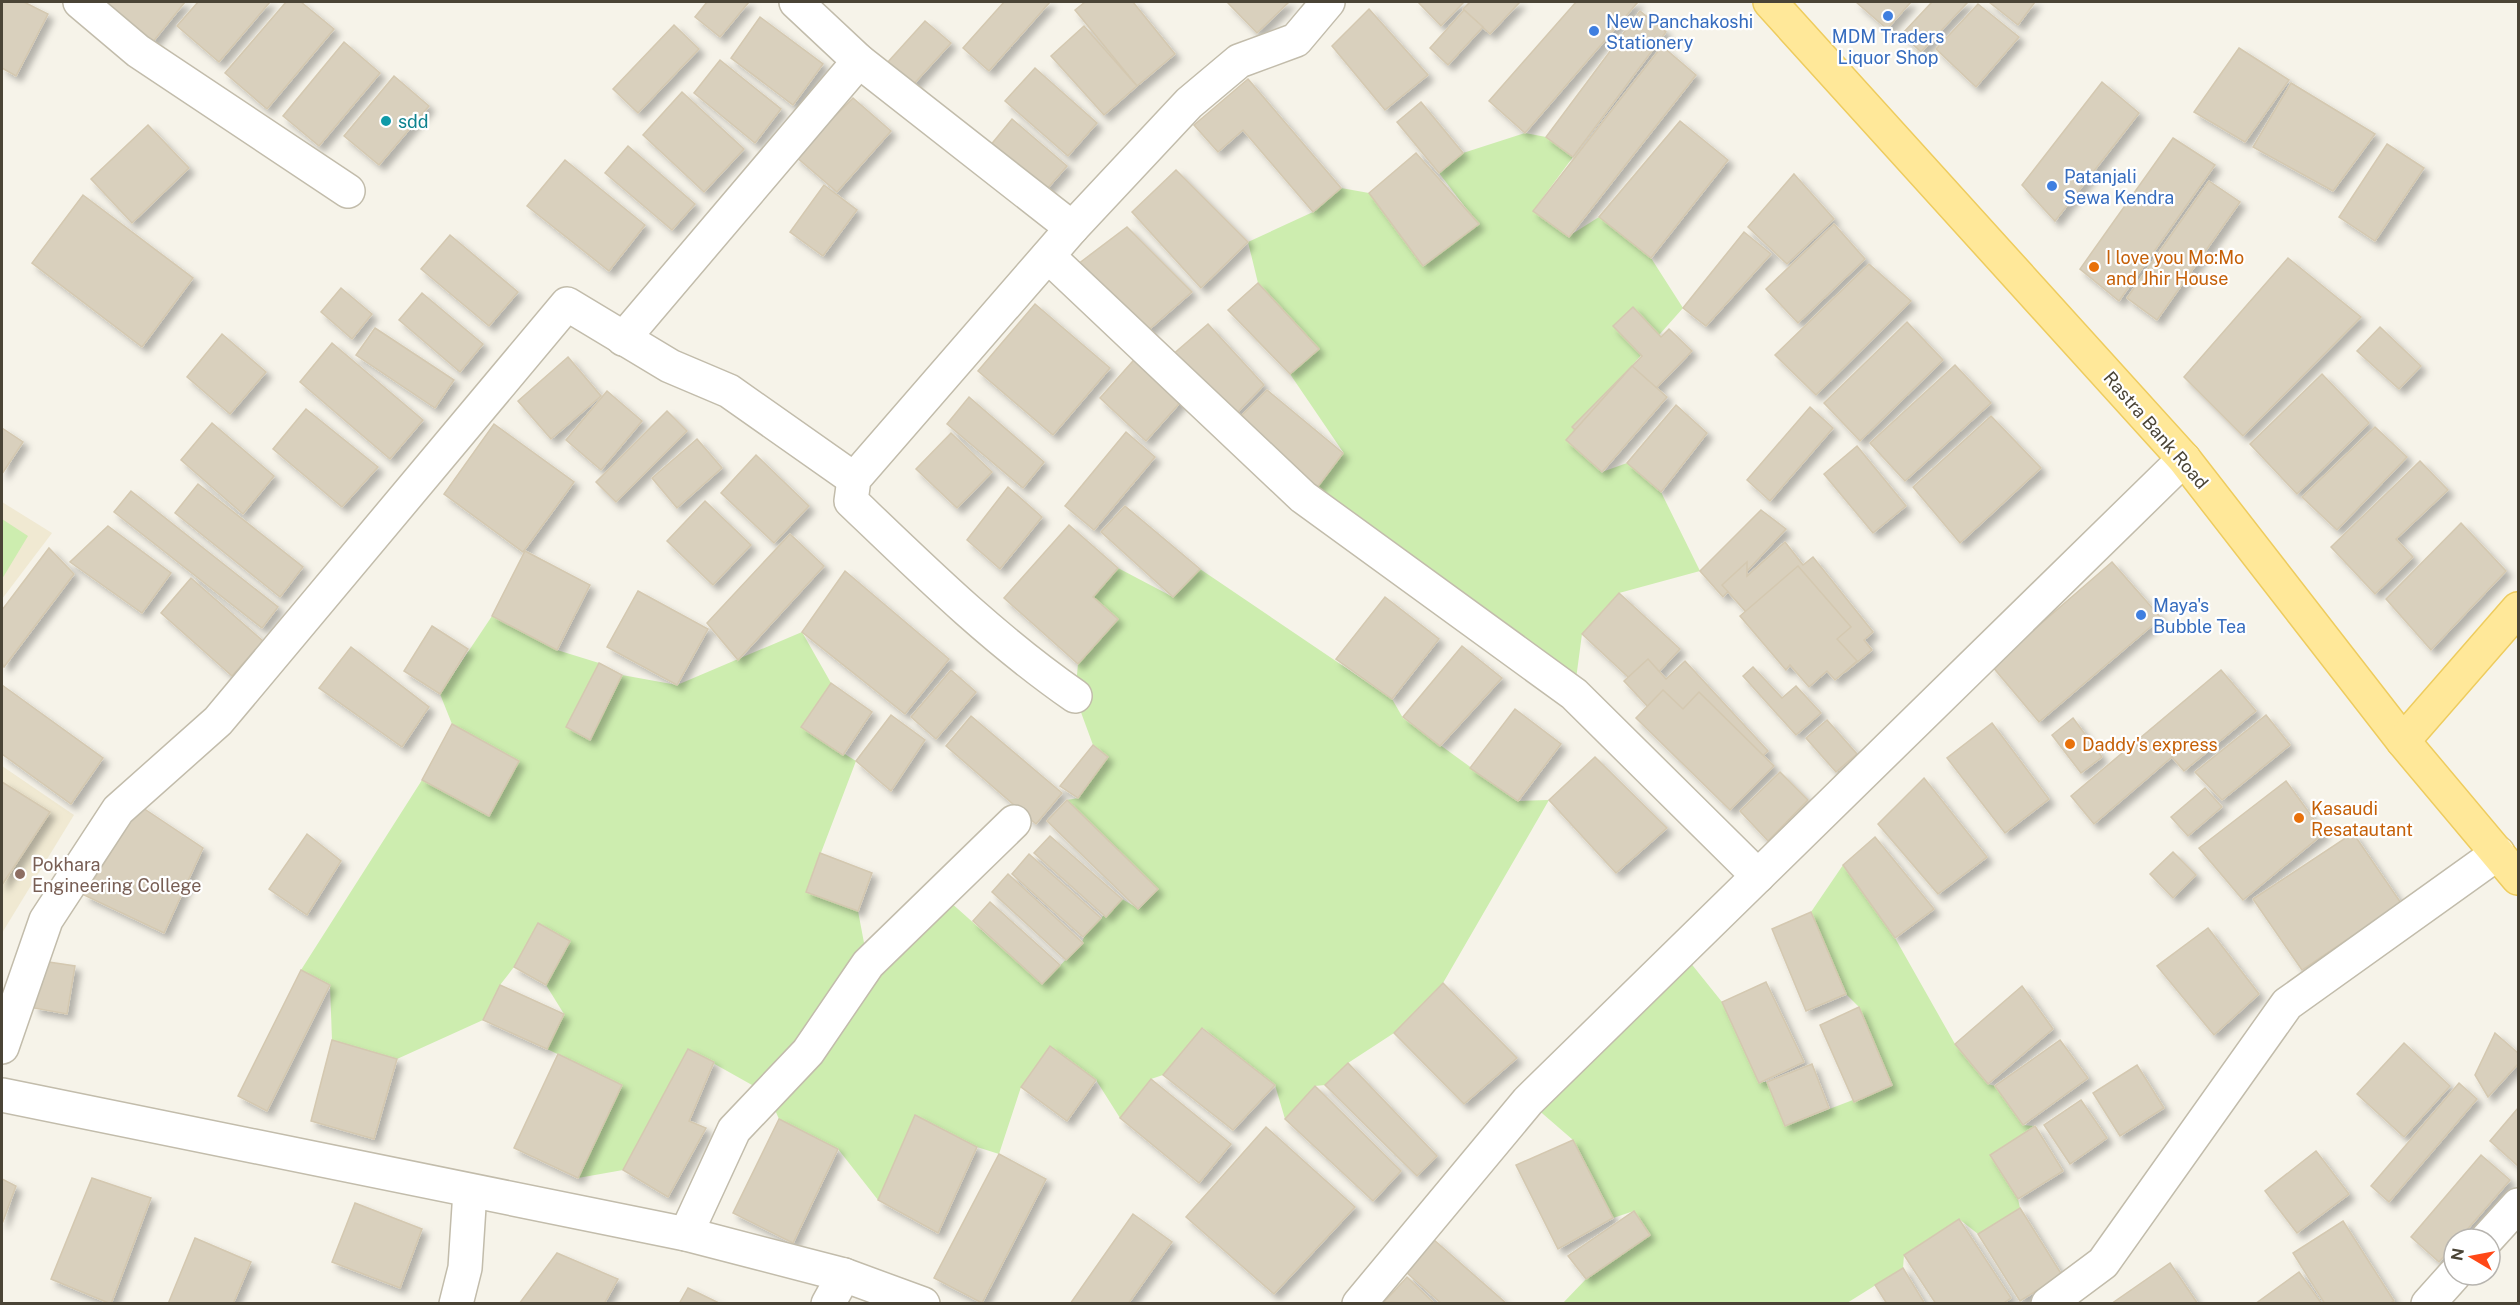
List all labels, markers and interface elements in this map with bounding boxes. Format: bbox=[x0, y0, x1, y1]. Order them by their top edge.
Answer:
marker: MDM Traders Liquor Shop bbox=[1881, 9, 1895, 23]
place label: New Panchakoshi Stationery bbox=[1606, 11, 1753, 53]
marker: New Panchakoshi Stationery bbox=[1587, 24, 1601, 38]
place label: MDM Traders Liquor Shop bbox=[1832, 26, 1944, 68]
place label: sdd bbox=[398, 111, 429, 132]
marker: sdd bbox=[379, 114, 393, 128]
place label: Patanjali Sewa Kendra bbox=[2064, 166, 2174, 208]
marker: Patanjali Sewa Kendra bbox=[2045, 179, 2059, 193]
place label: I love you Mo:Mo and Jhir House bbox=[2106, 247, 2244, 289]
marker: I love you Mo:Mo and Jhir House bbox=[2087, 260, 2101, 274]
street label: Rastra Bank Road bbox=[2099, 367, 2213, 493]
place label: Maya's Bubble Tea bbox=[2153, 595, 2246, 637]
marker: Maya's Bubble Tea bbox=[2134, 608, 2148, 622]
place label: Daddy's express bbox=[2082, 734, 2218, 755]
marker: Daddy's express bbox=[2063, 737, 2077, 751]
place label: Kasaudi Resatautant bbox=[2311, 798, 2413, 840]
marker: Kasaudi Resatautant bbox=[2292, 811, 2306, 825]
place label: Pokhara Engineering College bbox=[32, 854, 201, 896]
marker: Pokhara Engineering College bbox=[13, 867, 27, 881]
north arrow bbox=[2442, 1227, 2502, 1287]
text: N bbox=[2447, 1247, 2468, 1262]

